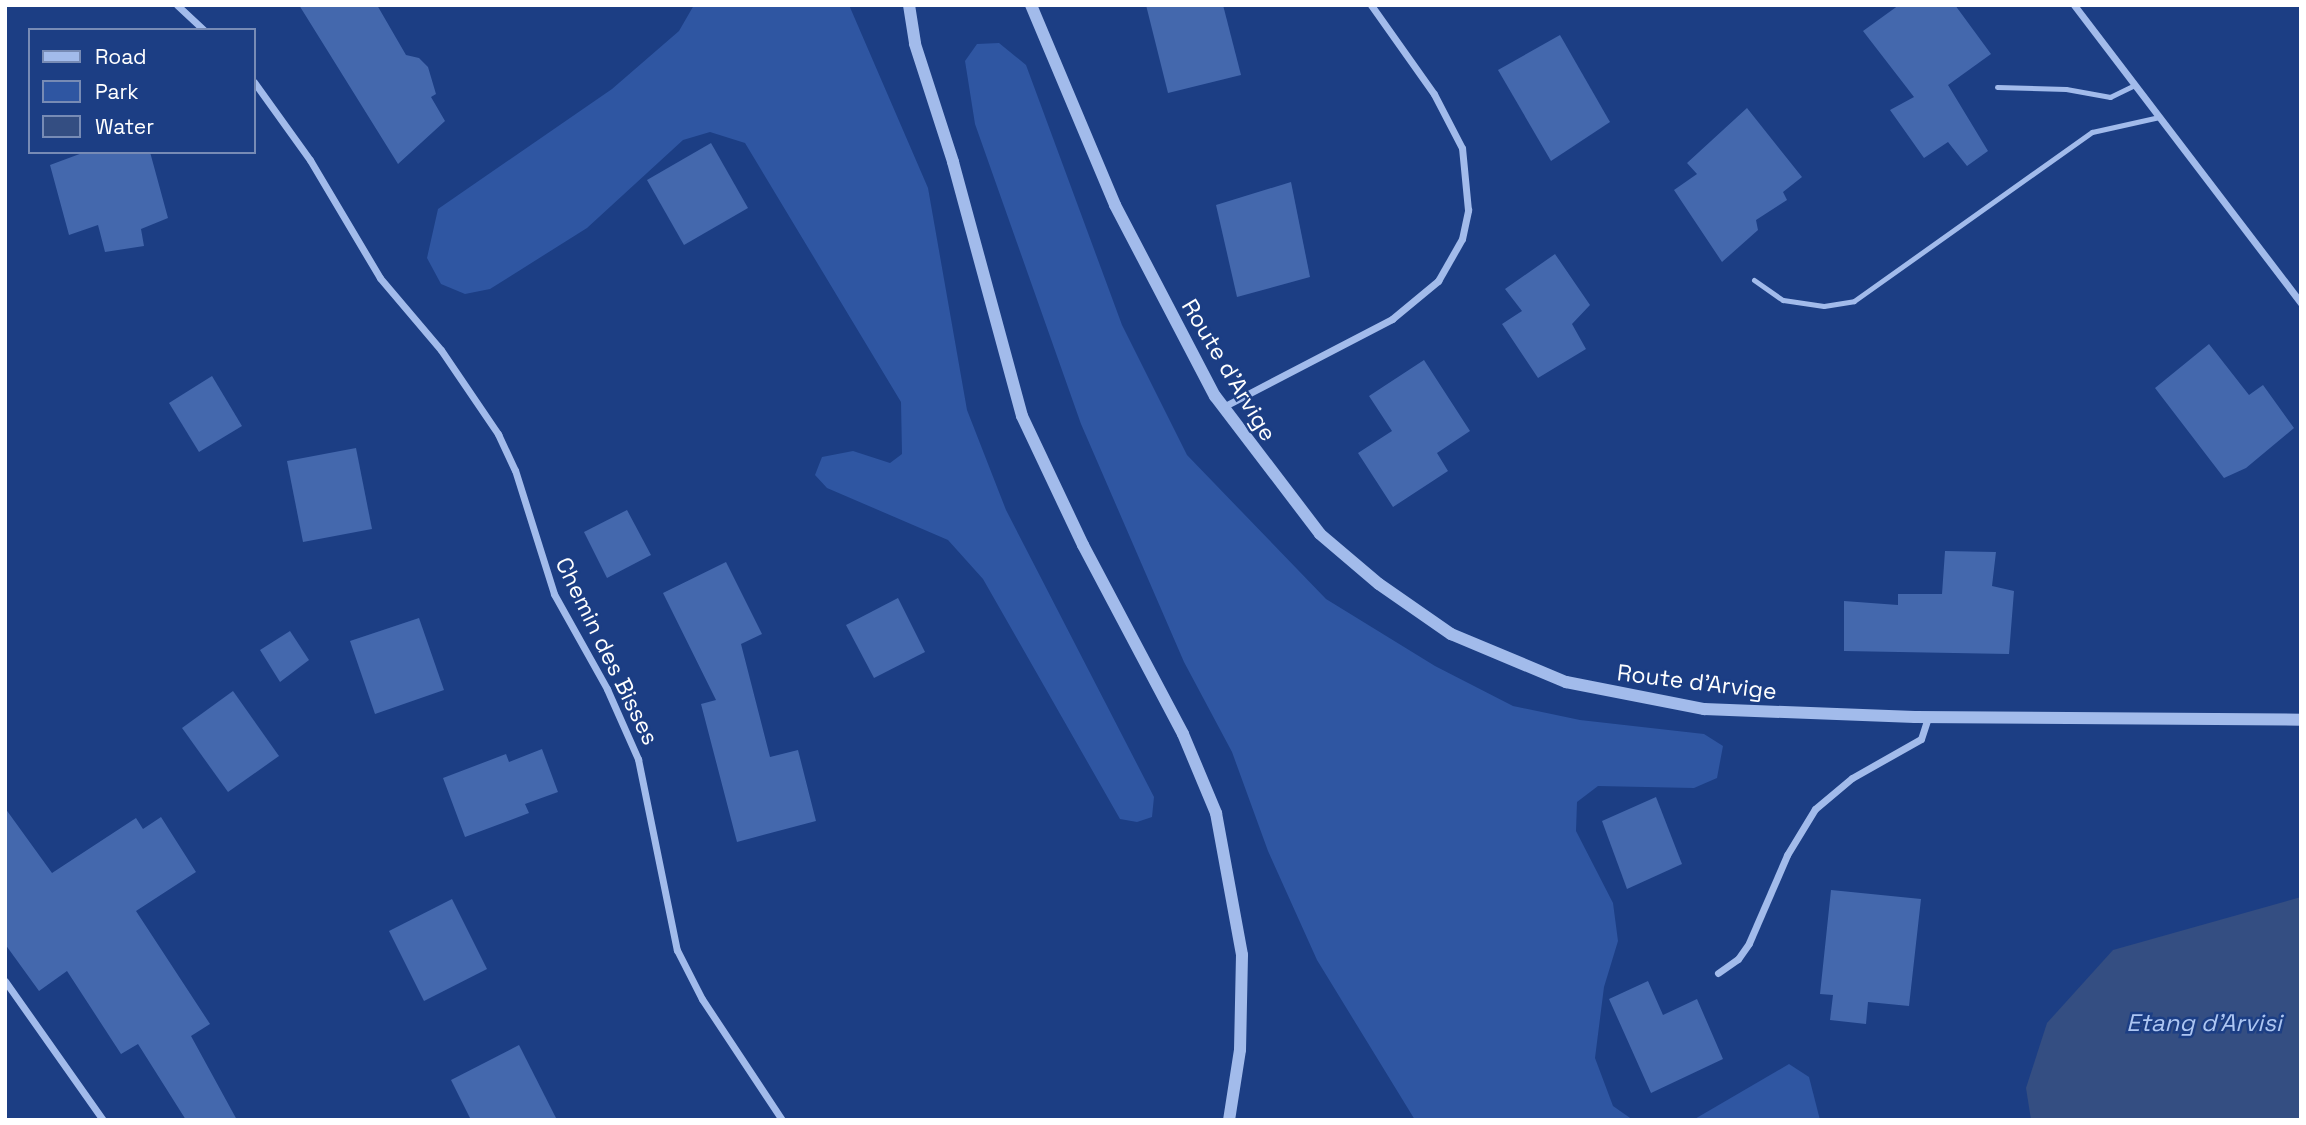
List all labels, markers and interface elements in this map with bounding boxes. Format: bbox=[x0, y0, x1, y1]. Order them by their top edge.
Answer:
legend bbox=[28, 28, 256, 154]
text: Road bbox=[95, 43, 147, 70]
text: Park bbox=[95, 78, 139, 105]
text: Water bbox=[95, 113, 154, 140]
street label: Route d'Arvige bbox=[1176, 294, 1282, 446]
street label: Chemin des Bisses bbox=[550, 553, 664, 749]
street label: Route d'Arvige bbox=[1616, 659, 1778, 705]
water label: Etang d'Arvisi bbox=[2126, 1009, 2282, 1037]

